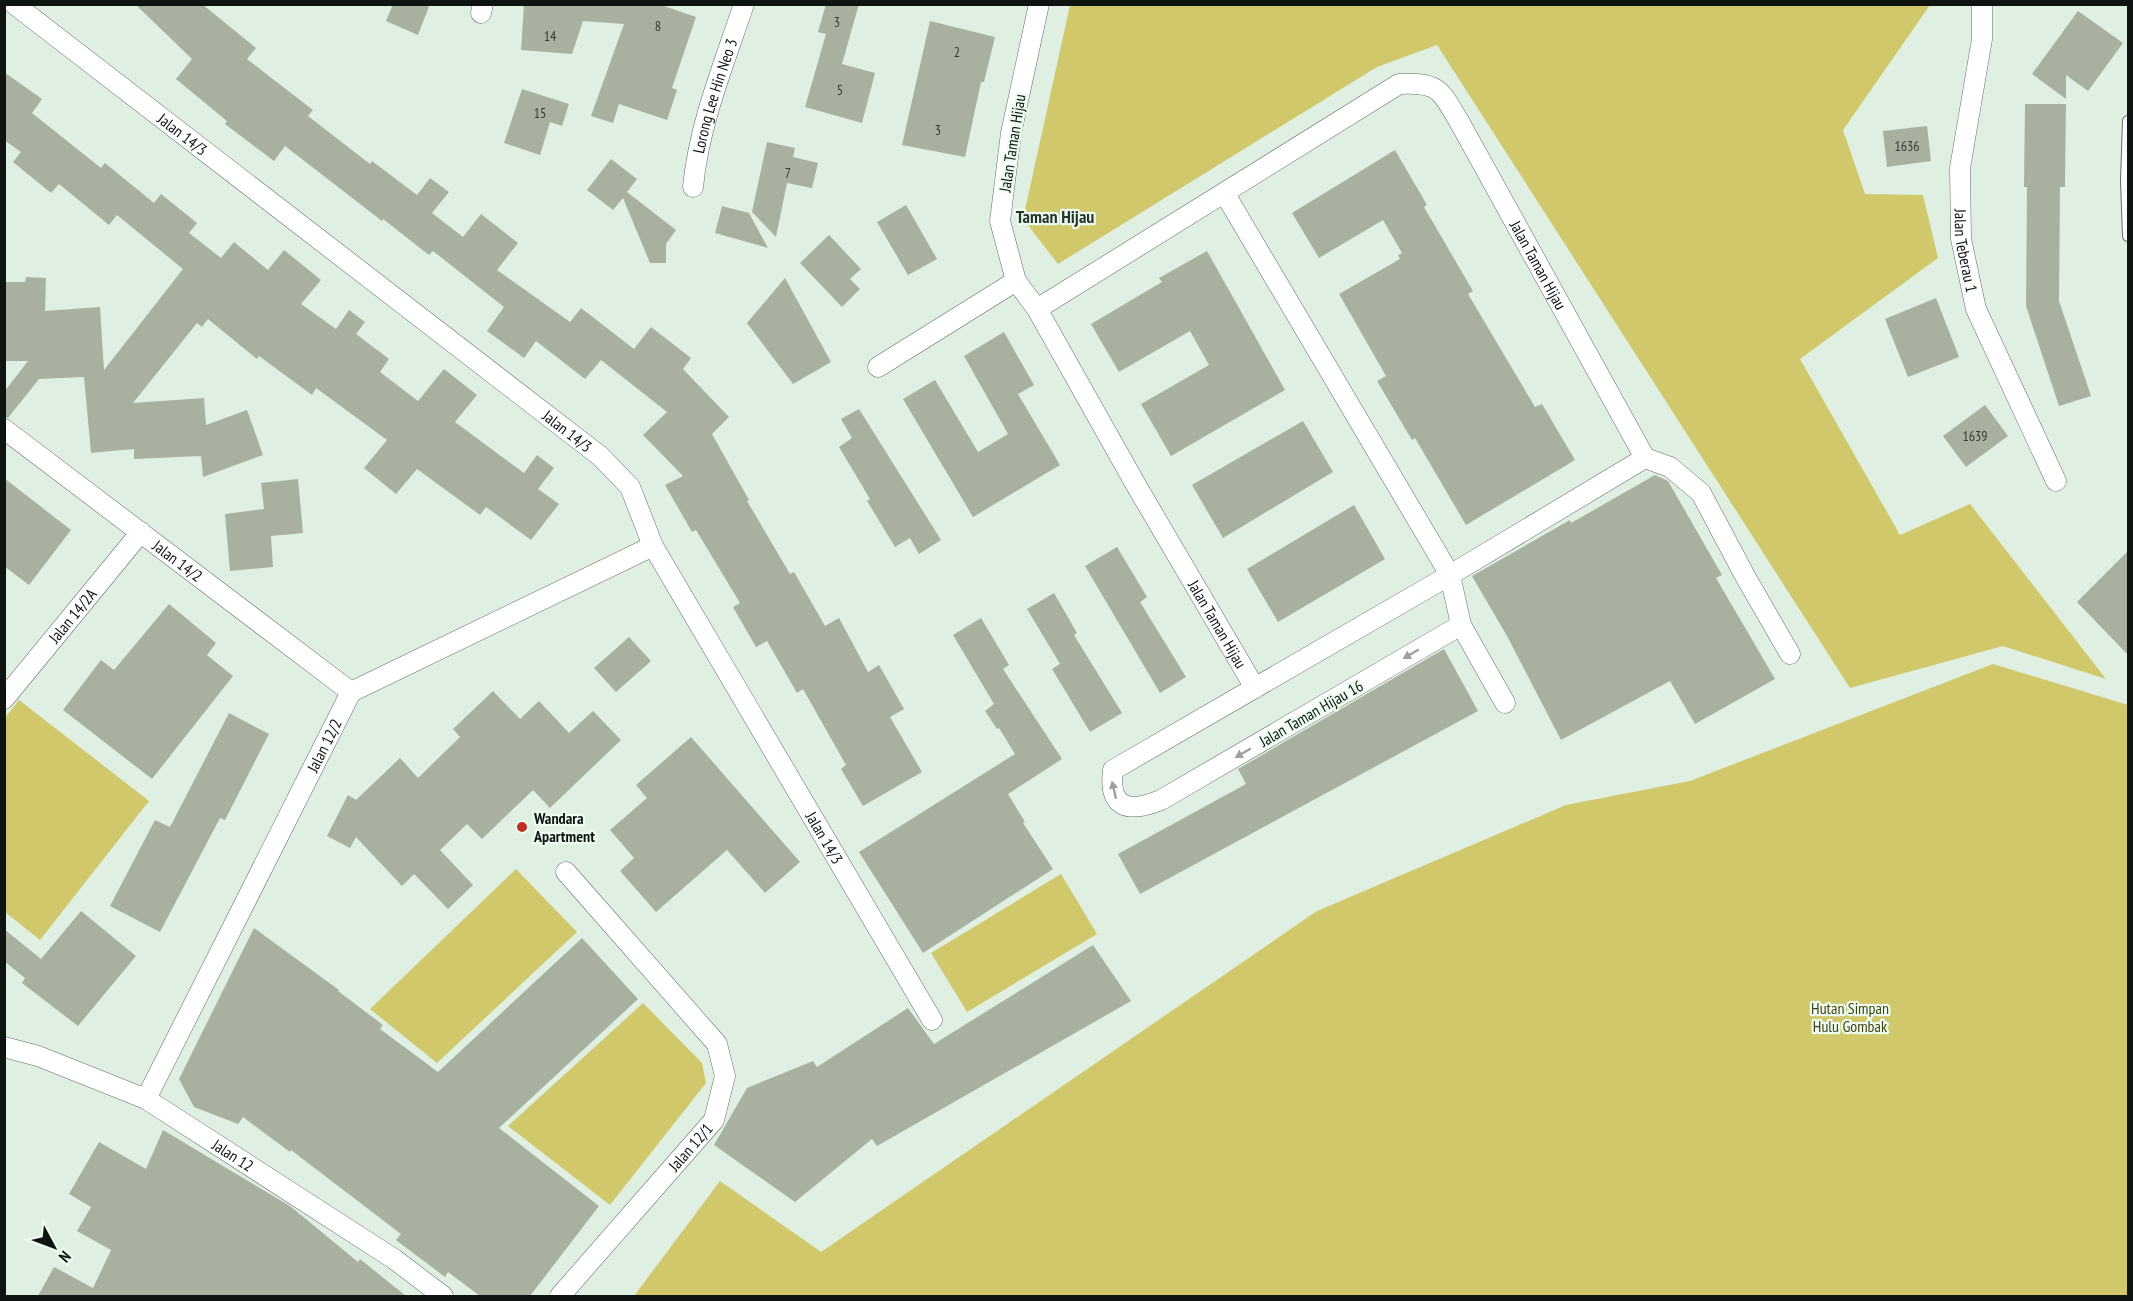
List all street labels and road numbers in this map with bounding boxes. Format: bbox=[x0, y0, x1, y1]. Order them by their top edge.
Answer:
street label: Lorong Lee Hin Neo 3 bbox=[688, 36, 741, 155]
street label: Jalan Taman Hijau bbox=[994, 93, 1030, 194]
street label: Jalan 14/3 bbox=[153, 108, 211, 159]
street label: Jalan Teberau 1 bbox=[1951, 208, 1982, 294]
street label: Jalan Taman Hijau bbox=[1505, 216, 1571, 313]
street label: Jalan 14/3 bbox=[538, 405, 596, 456]
street label: Jalan 14/2 bbox=[148, 535, 207, 586]
street label: Jalan Taman Hijau bbox=[1183, 576, 1251, 672]
street label: Jalan 14/2A bbox=[44, 584, 101, 648]
street label: Jalan Taman Hijau 16 bbox=[1255, 675, 1366, 751]
street label: Jalan 12/2 bbox=[302, 715, 346, 776]
street label: Jalan 14/3 bbox=[801, 807, 848, 867]
street label: Jalan 12/1 bbox=[663, 1119, 717, 1176]
street label: Jalan 12 bbox=[208, 1134, 257, 1176]

